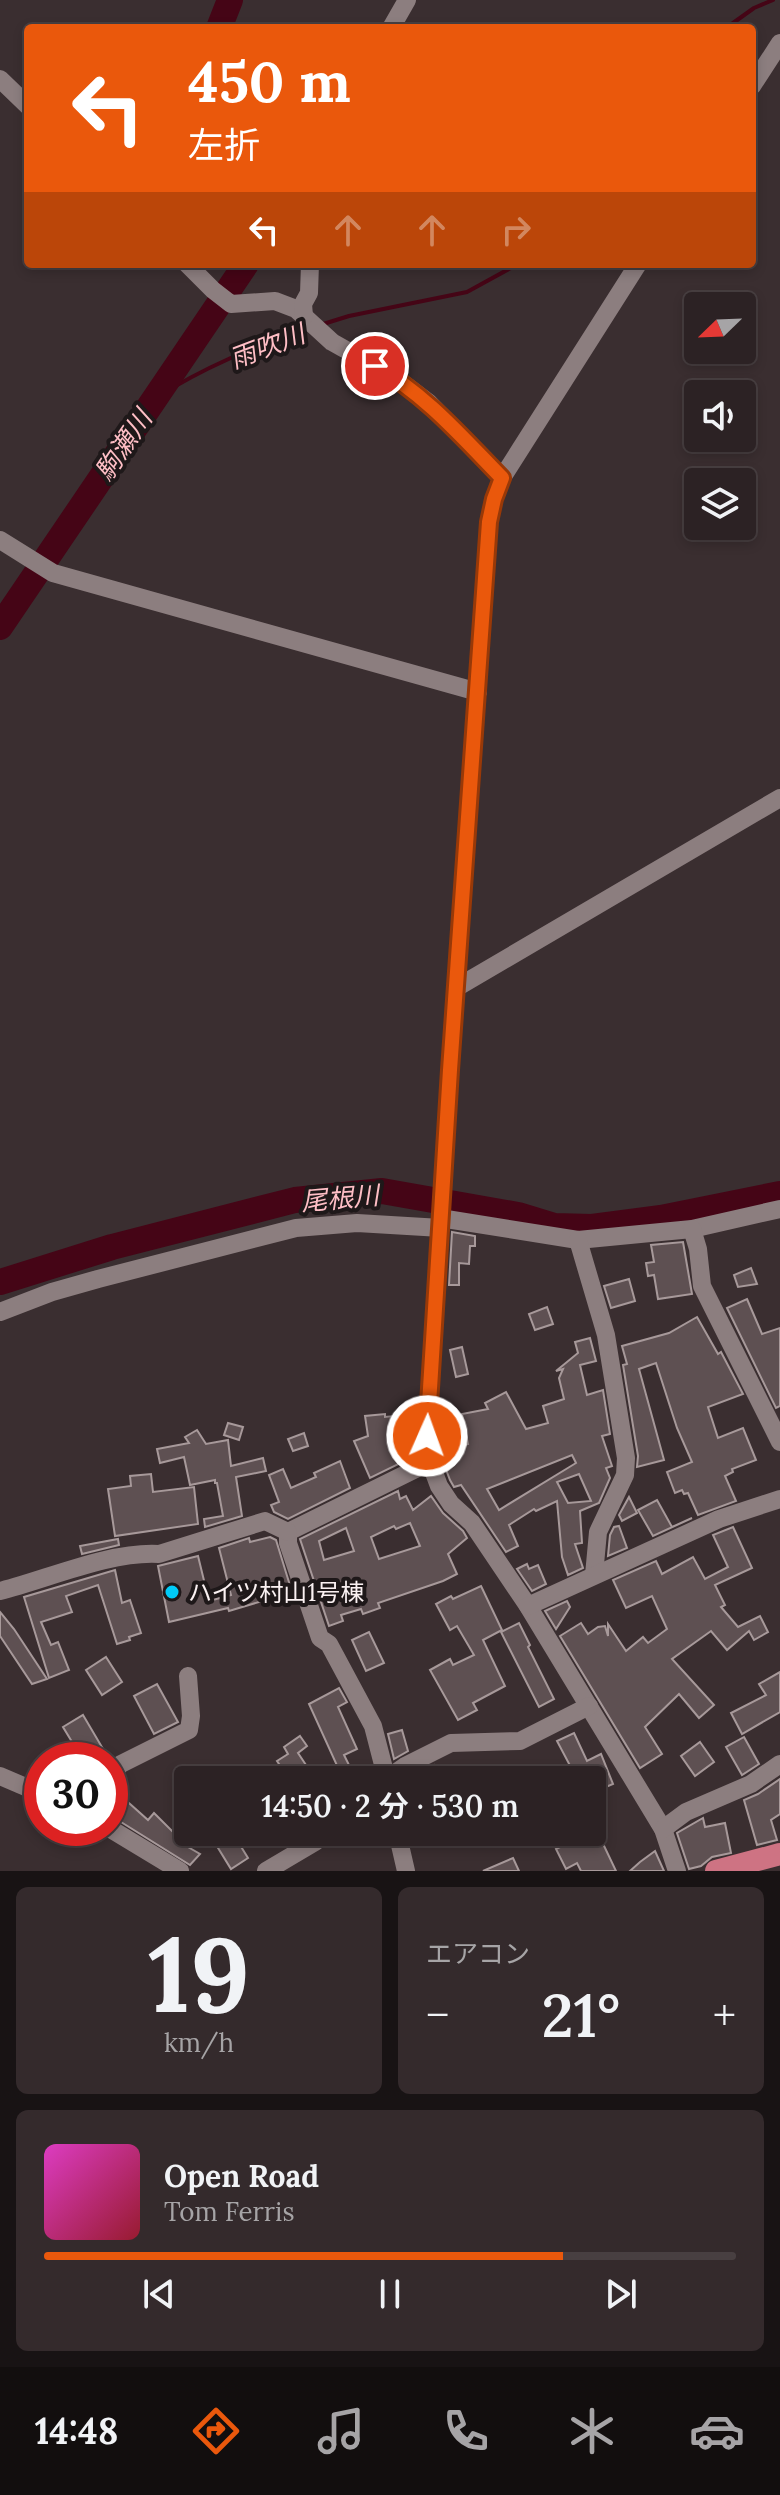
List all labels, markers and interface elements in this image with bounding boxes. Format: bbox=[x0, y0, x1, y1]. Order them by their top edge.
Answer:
text: 450 m bbox=[188, 46, 351, 117]
icon: left bbox=[56, 56, 160, 160]
text: 左折 bbox=[188, 122, 260, 168]
icon: left bbox=[242, 208, 286, 252]
icon: ahead bbox=[326, 208, 370, 252]
icon: ahead bbox=[410, 208, 454, 252]
icon: right bbox=[494, 208, 538, 252]
north arrow bbox=[684, 292, 756, 364]
map controls bbox=[684, 292, 756, 540]
water label: 雨吹川 bbox=[225, 316, 312, 375]
pin bbox=[341, 332, 409, 400]
icon: arrive bbox=[353, 344, 397, 388]
button: sound bbox=[684, 380, 756, 452]
water label: 駒瀬川 bbox=[88, 401, 160, 487]
button: layers bbox=[684, 468, 756, 540]
water label: 尾根川 bbox=[300, 1178, 383, 1218]
position arrow bbox=[385, 1394, 469, 1478]
place label: ハイツ村山1号棟 bbox=[188, 1577, 364, 1608]
marker: ハイツ村山1号棟 bbox=[163, 1583, 181, 1601]
speed limit sign: 30 bbox=[24, 1742, 128, 1846]
text: 14:50 · 2 分 · 530 m bbox=[261, 1787, 519, 1825]
text: 19 bbox=[148, 1907, 250, 2040]
text: エアコン bbox=[426, 1937, 530, 1970]
text: 21° bbox=[542, 1977, 620, 2053]
text: − bbox=[426, 1987, 449, 2043]
text: + bbox=[713, 1987, 736, 2043]
text: km/h bbox=[164, 2026, 234, 2059]
text: Open Road bbox=[164, 2157, 319, 2195]
text: Tom Ferris bbox=[164, 2195, 294, 2228]
icon: previous bbox=[137, 2272, 181, 2316]
icon: pause bbox=[368, 2272, 412, 2316]
icon: next bbox=[599, 2272, 643, 2316]
icon: directions bbox=[188, 2403, 244, 2459]
icon: music bbox=[313, 2403, 369, 2459]
icon: phone bbox=[438, 2403, 494, 2459]
icon: climate bbox=[564, 2403, 620, 2459]
icon: car bbox=[689, 2403, 745, 2459]
text: 14:48 bbox=[35, 2408, 118, 2454]

